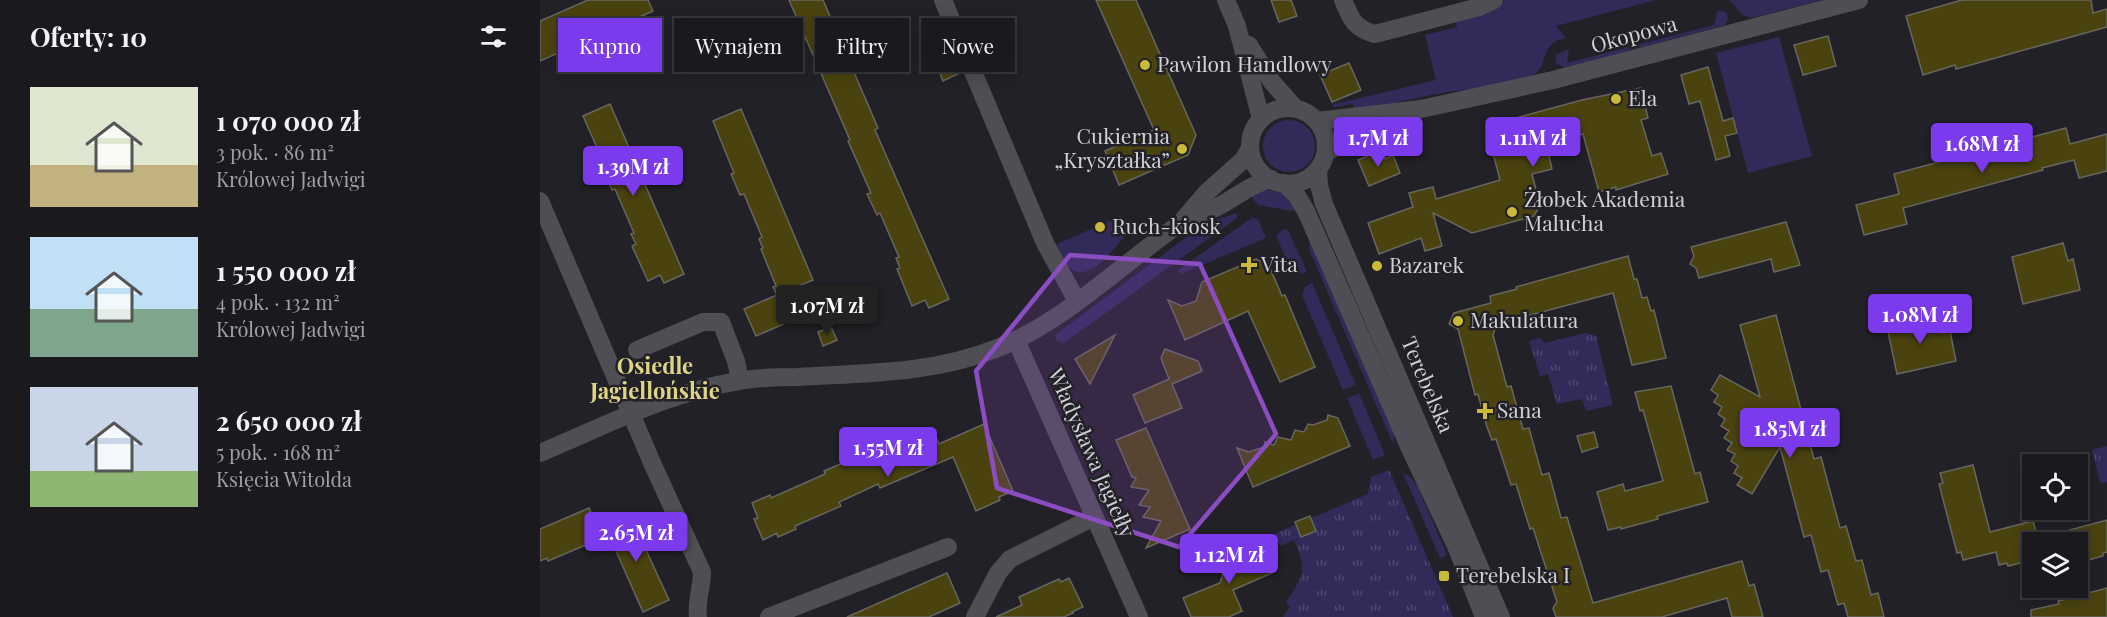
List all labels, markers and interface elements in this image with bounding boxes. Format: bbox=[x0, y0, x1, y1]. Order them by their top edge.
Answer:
street label: Okopowa bbox=[1587, 8, 1680, 58]
chip: Kupno bbox=[558, 18, 662, 72]
chip: Wynajem bbox=[674, 18, 803, 72]
chip: Filtry bbox=[815, 18, 909, 72]
chip: Nowe bbox=[921, 18, 1015, 72]
text: Oferty: 10 bbox=[30, 19, 147, 54]
icon: filters bbox=[477, 20, 510, 53]
place label: Pawilon Handlowy bbox=[1157, 49, 1332, 77]
marker: Pawilon Handlowy bbox=[1138, 58, 1152, 72]
place label: Ela bbox=[1628, 83, 1658, 111]
marker: Ela bbox=[1609, 92, 1623, 106]
text: 1 070 000 zł bbox=[216, 103, 360, 138]
icon: home bbox=[78, 111, 150, 183]
pin: 1.7M zł bbox=[1323, 117, 1433, 168]
pin: 1.11M zł bbox=[1471, 117, 1595, 168]
place label: Cukiernia „Kryształka” bbox=[1054, 121, 1171, 173]
text: 1.7M zł bbox=[1348, 123, 1408, 150]
text: 1.11M zł bbox=[1499, 123, 1567, 150]
pin: 1.68M zł bbox=[1920, 123, 2044, 174]
text: 1.68M zł bbox=[1945, 129, 2019, 156]
text: 3 pok. · 86 m² bbox=[216, 138, 334, 165]
marker: Cukiernia „Kryształka” bbox=[1175, 142, 1189, 156]
pin: 1.39M zł bbox=[571, 146, 695, 197]
text: 1.39M zł bbox=[597, 152, 669, 179]
text: Królowej Jadwigi bbox=[216, 165, 366, 192]
place label: Żłobek Akademia Malucha bbox=[1524, 184, 1686, 236]
marker: Żłobek Akademia Malucha bbox=[1505, 205, 1519, 219]
place label: Ruch-kiosk bbox=[1112, 211, 1221, 239]
marker: Ruch-kiosk bbox=[1093, 220, 1107, 234]
place label: Vita bbox=[1260, 249, 1298, 277]
place label: Bazarek bbox=[1389, 250, 1465, 278]
text: 1 550 000 zł bbox=[216, 253, 356, 288]
marker: Vita bbox=[1242, 258, 1256, 272]
marker: Bazarek bbox=[1370, 259, 1384, 273]
icon: home bbox=[78, 261, 150, 333]
pin: 1.07M zł bbox=[765, 285, 889, 336]
text: 4 pok. · 132 m² bbox=[216, 288, 340, 315]
text: 1.07M zł bbox=[790, 291, 864, 318]
pin: 1.08M zł bbox=[1858, 294, 1982, 345]
text: 1.08M zł bbox=[1882, 300, 1958, 327]
place label: Makulatura bbox=[1470, 305, 1579, 333]
marker: Makulatura bbox=[1451, 314, 1465, 328]
text: Królowej Jadwigi bbox=[216, 315, 366, 342]
street label: Terebelska bbox=[1396, 332, 1462, 437]
district label: Osiedle Jagiellońskie bbox=[589, 350, 720, 405]
street label: Władysława Jagiełły bbox=[1043, 362, 1143, 542]
place label: Sana bbox=[1497, 395, 1542, 423]
text: 2 650 000 zł bbox=[216, 403, 362, 438]
marker: Sana bbox=[1478, 404, 1492, 418]
pin: 1.85M zł bbox=[1728, 408, 1852, 459]
icon: home bbox=[78, 411, 150, 483]
text: 1.85M zł bbox=[1754, 414, 1826, 441]
pin: 1.55M zł bbox=[826, 427, 950, 478]
text: 1.55M zł bbox=[853, 433, 923, 460]
text: 5 pok. · 168 m² bbox=[216, 438, 340, 465]
map controls bbox=[2022, 454, 2088, 598]
button: locate bbox=[2022, 454, 2088, 520]
text: Księcia Witolda bbox=[216, 465, 352, 492]
pin: 2.65M zł bbox=[574, 512, 698, 563]
text: 2.65M zł bbox=[598, 518, 674, 545]
button: layers bbox=[2022, 532, 2088, 598]
pin: 1.12M zł bbox=[1167, 534, 1291, 585]
text: 1.12M zł bbox=[1194, 540, 1264, 567]
place label: Terebelska I bbox=[1456, 560, 1570, 588]
marker: Terebelska I bbox=[1437, 569, 1451, 583]

